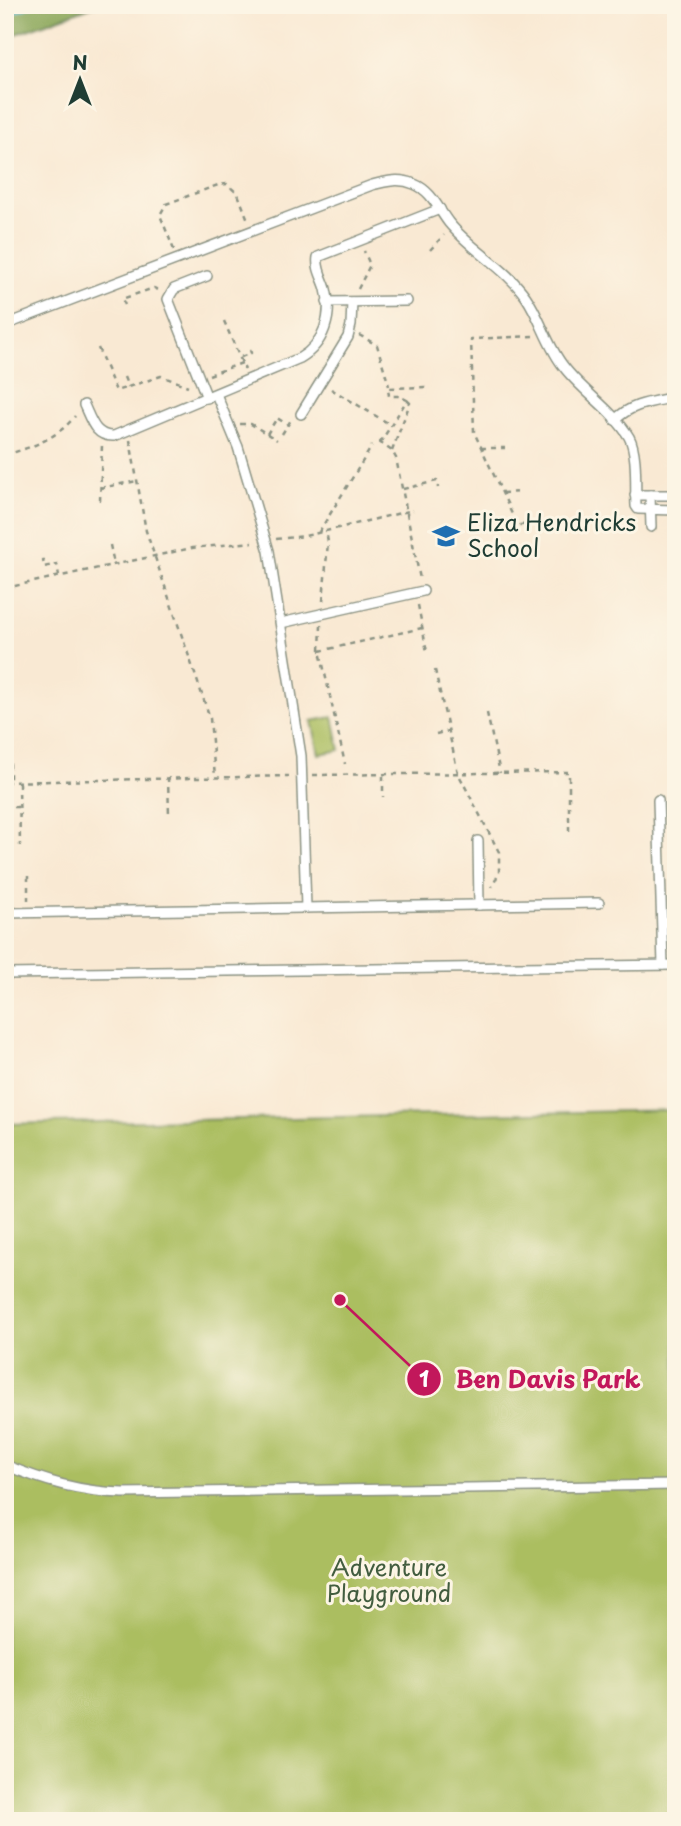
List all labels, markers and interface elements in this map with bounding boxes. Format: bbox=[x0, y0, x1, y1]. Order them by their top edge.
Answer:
north arrow bbox=[46, 46, 116, 116]
text: N bbox=[72, 48, 88, 76]
place label: Eliza Hendricks School bbox=[467, 504, 636, 565]
school or university icon: Eliza Hendricks School bbox=[431, 521, 461, 551]
callout: Ben Davis Park bbox=[407, 1357, 655, 1402]
text: Ben Davis Park bbox=[455, 1360, 641, 1396]
text: 1 bbox=[419, 1362, 429, 1394]
park label: Adventure Playground bbox=[327, 1549, 451, 1610]

